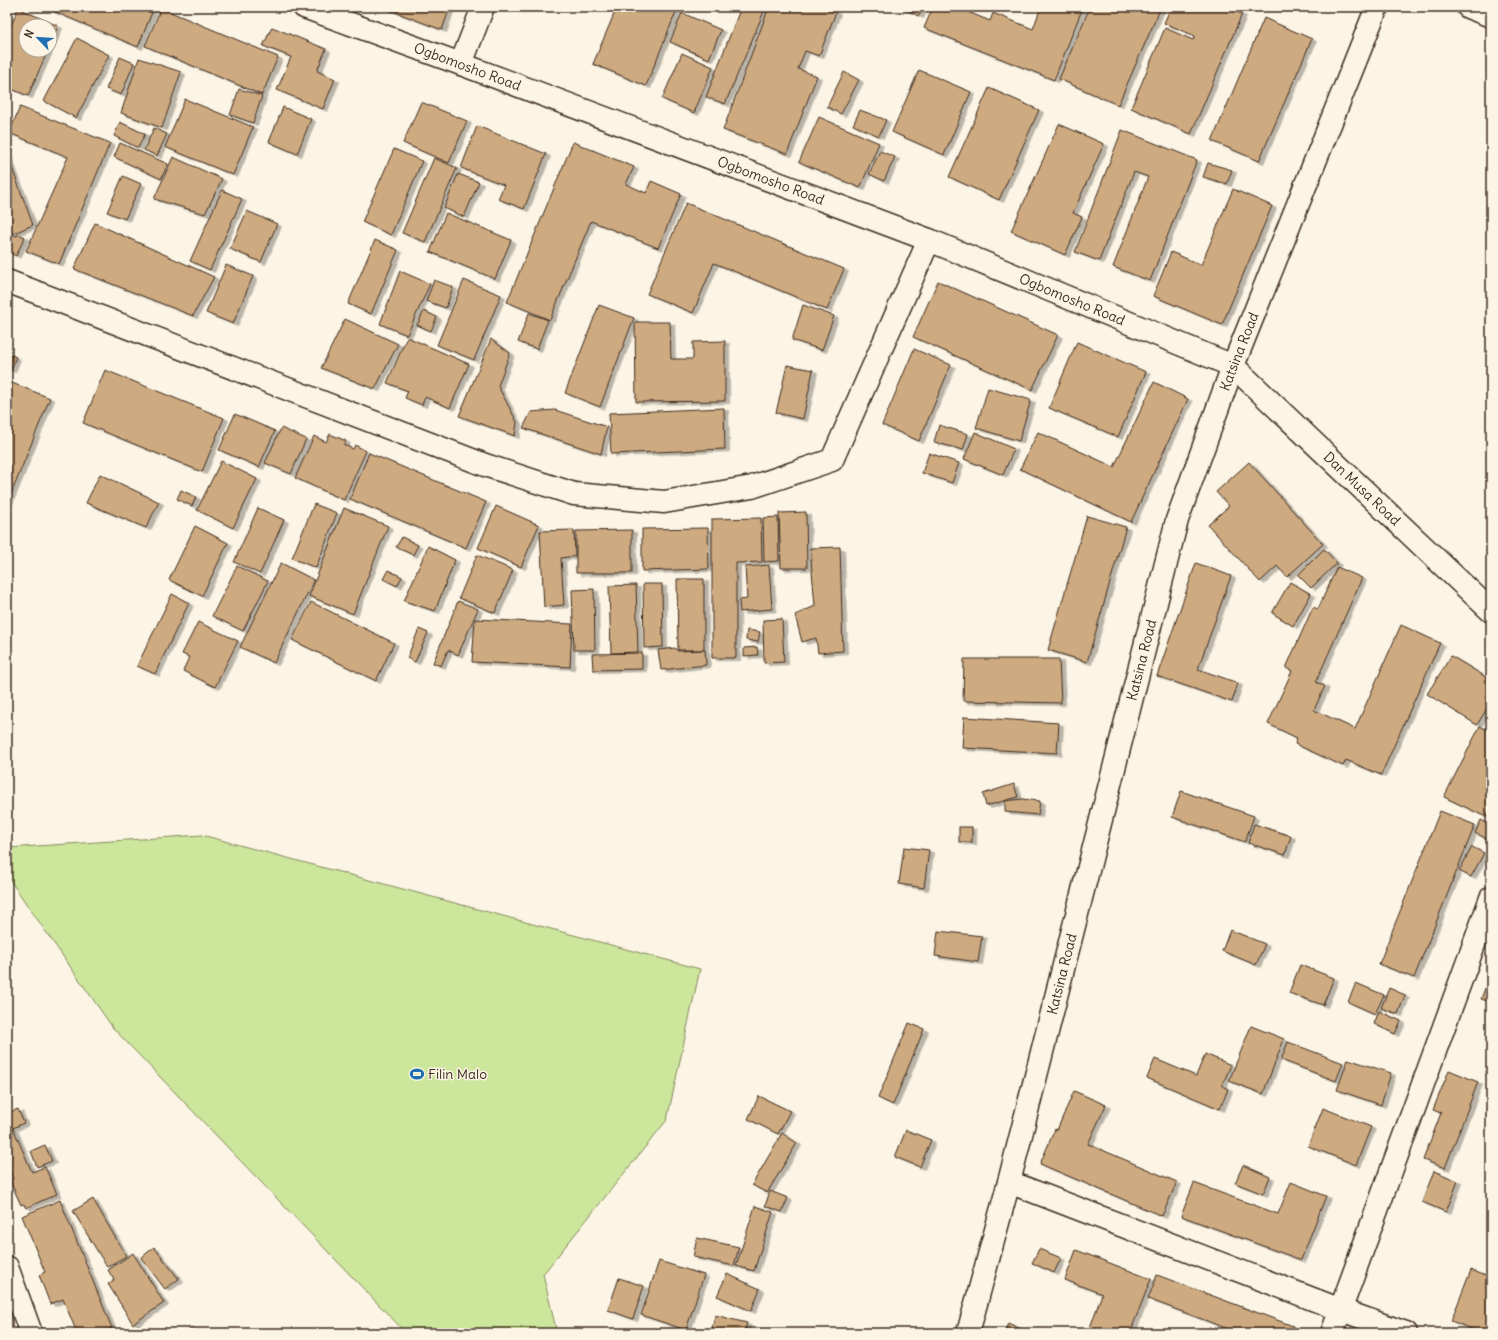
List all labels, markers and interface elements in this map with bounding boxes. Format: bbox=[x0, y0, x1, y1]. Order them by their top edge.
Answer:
north arrow bbox=[18, 18, 58, 58]
text: N bbox=[21, 27, 37, 40]
street label: Ogbomosho Road bbox=[411, 39, 524, 95]
street label: Ogbomosho Road bbox=[715, 152, 827, 209]
street label: Ogbomosho Road bbox=[1017, 269, 1128, 329]
street label: Katsina Road bbox=[1216, 310, 1263, 393]
street label: Dan Musa Road bbox=[1320, 448, 1404, 529]
street label: Katsina Road bbox=[1123, 618, 1160, 703]
street label: Katsina Road bbox=[1043, 932, 1081, 1017]
place label: Filin Malo bbox=[428, 1065, 487, 1083]
sports icon: Filin Malo bbox=[409, 1066, 425, 1082]

